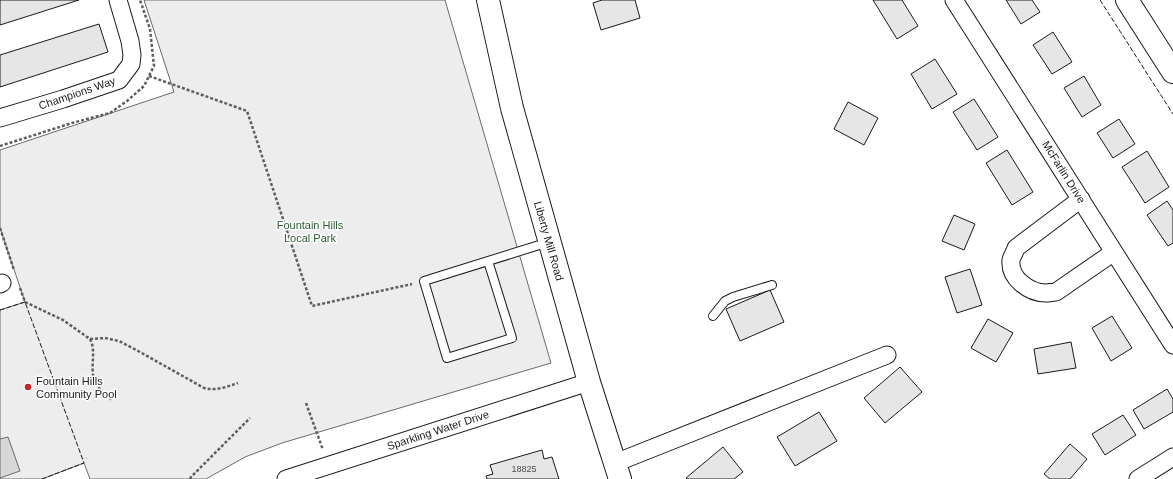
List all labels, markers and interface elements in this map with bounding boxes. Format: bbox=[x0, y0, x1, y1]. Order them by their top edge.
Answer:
street label: Champions Way bbox=[37, 74, 117, 112]
street label: McFarlin Drive bbox=[1040, 139, 1088, 205]
street label: Liberty Mill Road bbox=[532, 200, 566, 282]
park label: Fountain Hills Local Park bbox=[277, 219, 344, 244]
place label: Fountain Hills Community Pool bbox=[36, 375, 117, 400]
marker: Fountain Hills Community Pool bbox=[23, 382, 33, 392]
street label: Sparkling Water Drive bbox=[385, 408, 491, 452]
house number: 18825 bbox=[511, 464, 537, 474]

